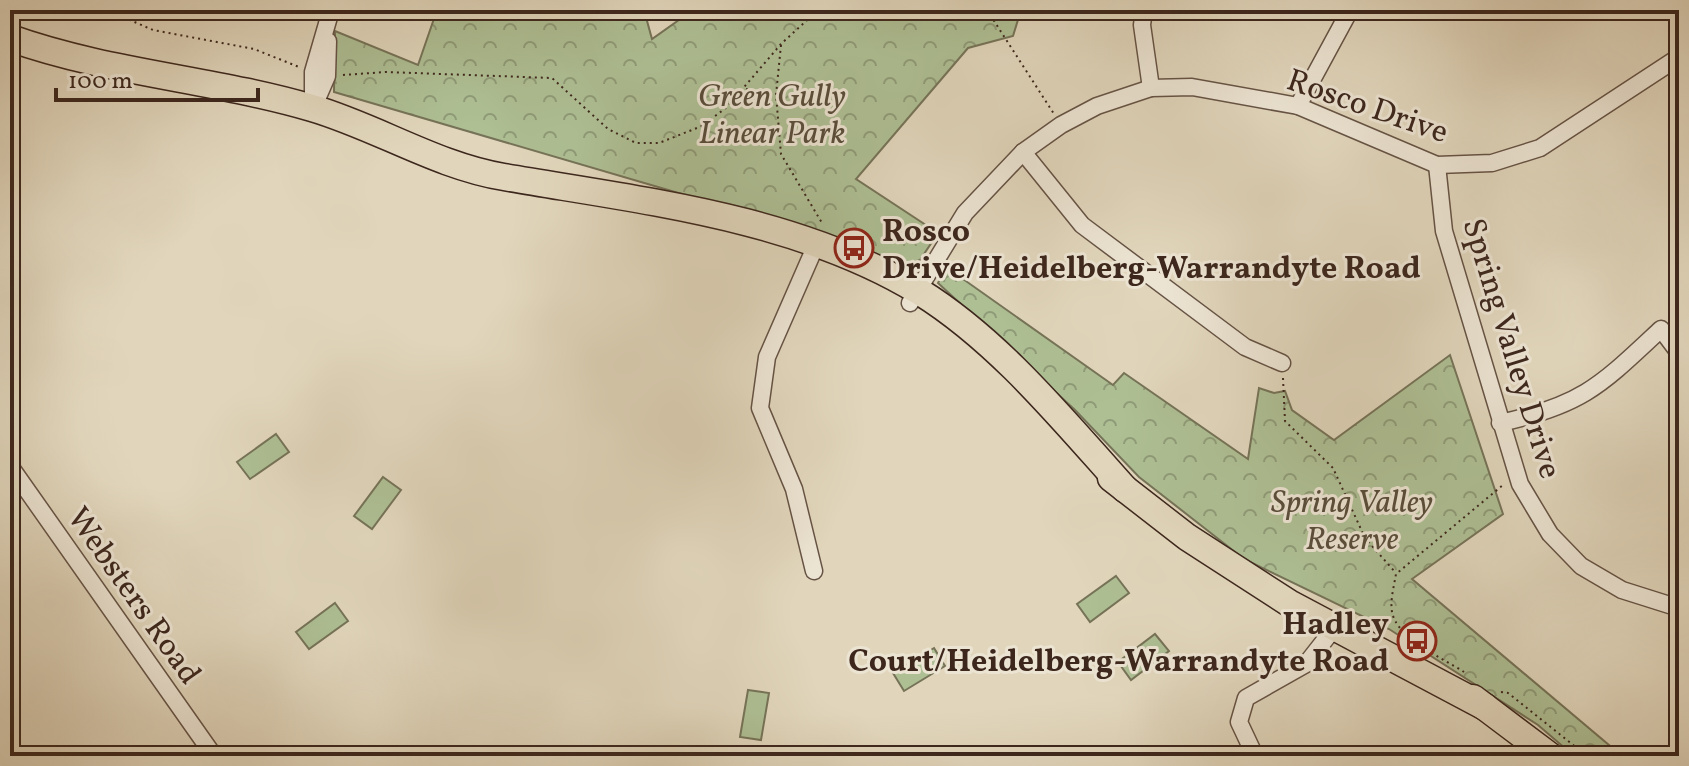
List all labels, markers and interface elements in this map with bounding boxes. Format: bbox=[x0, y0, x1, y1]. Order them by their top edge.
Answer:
scale bar bbox=[56, 52, 258, 102]
street label: Rosco Drive bbox=[1281, 60, 1454, 156]
text: 100 m bbox=[68, 65, 133, 99]
park label: Green Gully Linear Park bbox=[698, 76, 846, 157]
place label: Rosco Drive/Heidelberg-Warrandyte Road bbox=[882, 211, 1421, 292]
street label: Spring Valley Drive bbox=[1450, 213, 1571, 484]
bus stop icon: Rosco Drive/Heidelberg-Warrandyte Road bbox=[833, 227, 875, 269]
park label: Spring Valley Reserve bbox=[1271, 482, 1433, 563]
street label: Websters Road bbox=[55, 499, 210, 694]
place label: Hadley Court/Heidelberg-Warrandyte Road bbox=[848, 604, 1389, 685]
bus stop icon: Hadley Court/Heidelberg-Warrandyte Road bbox=[1396, 620, 1438, 662]

